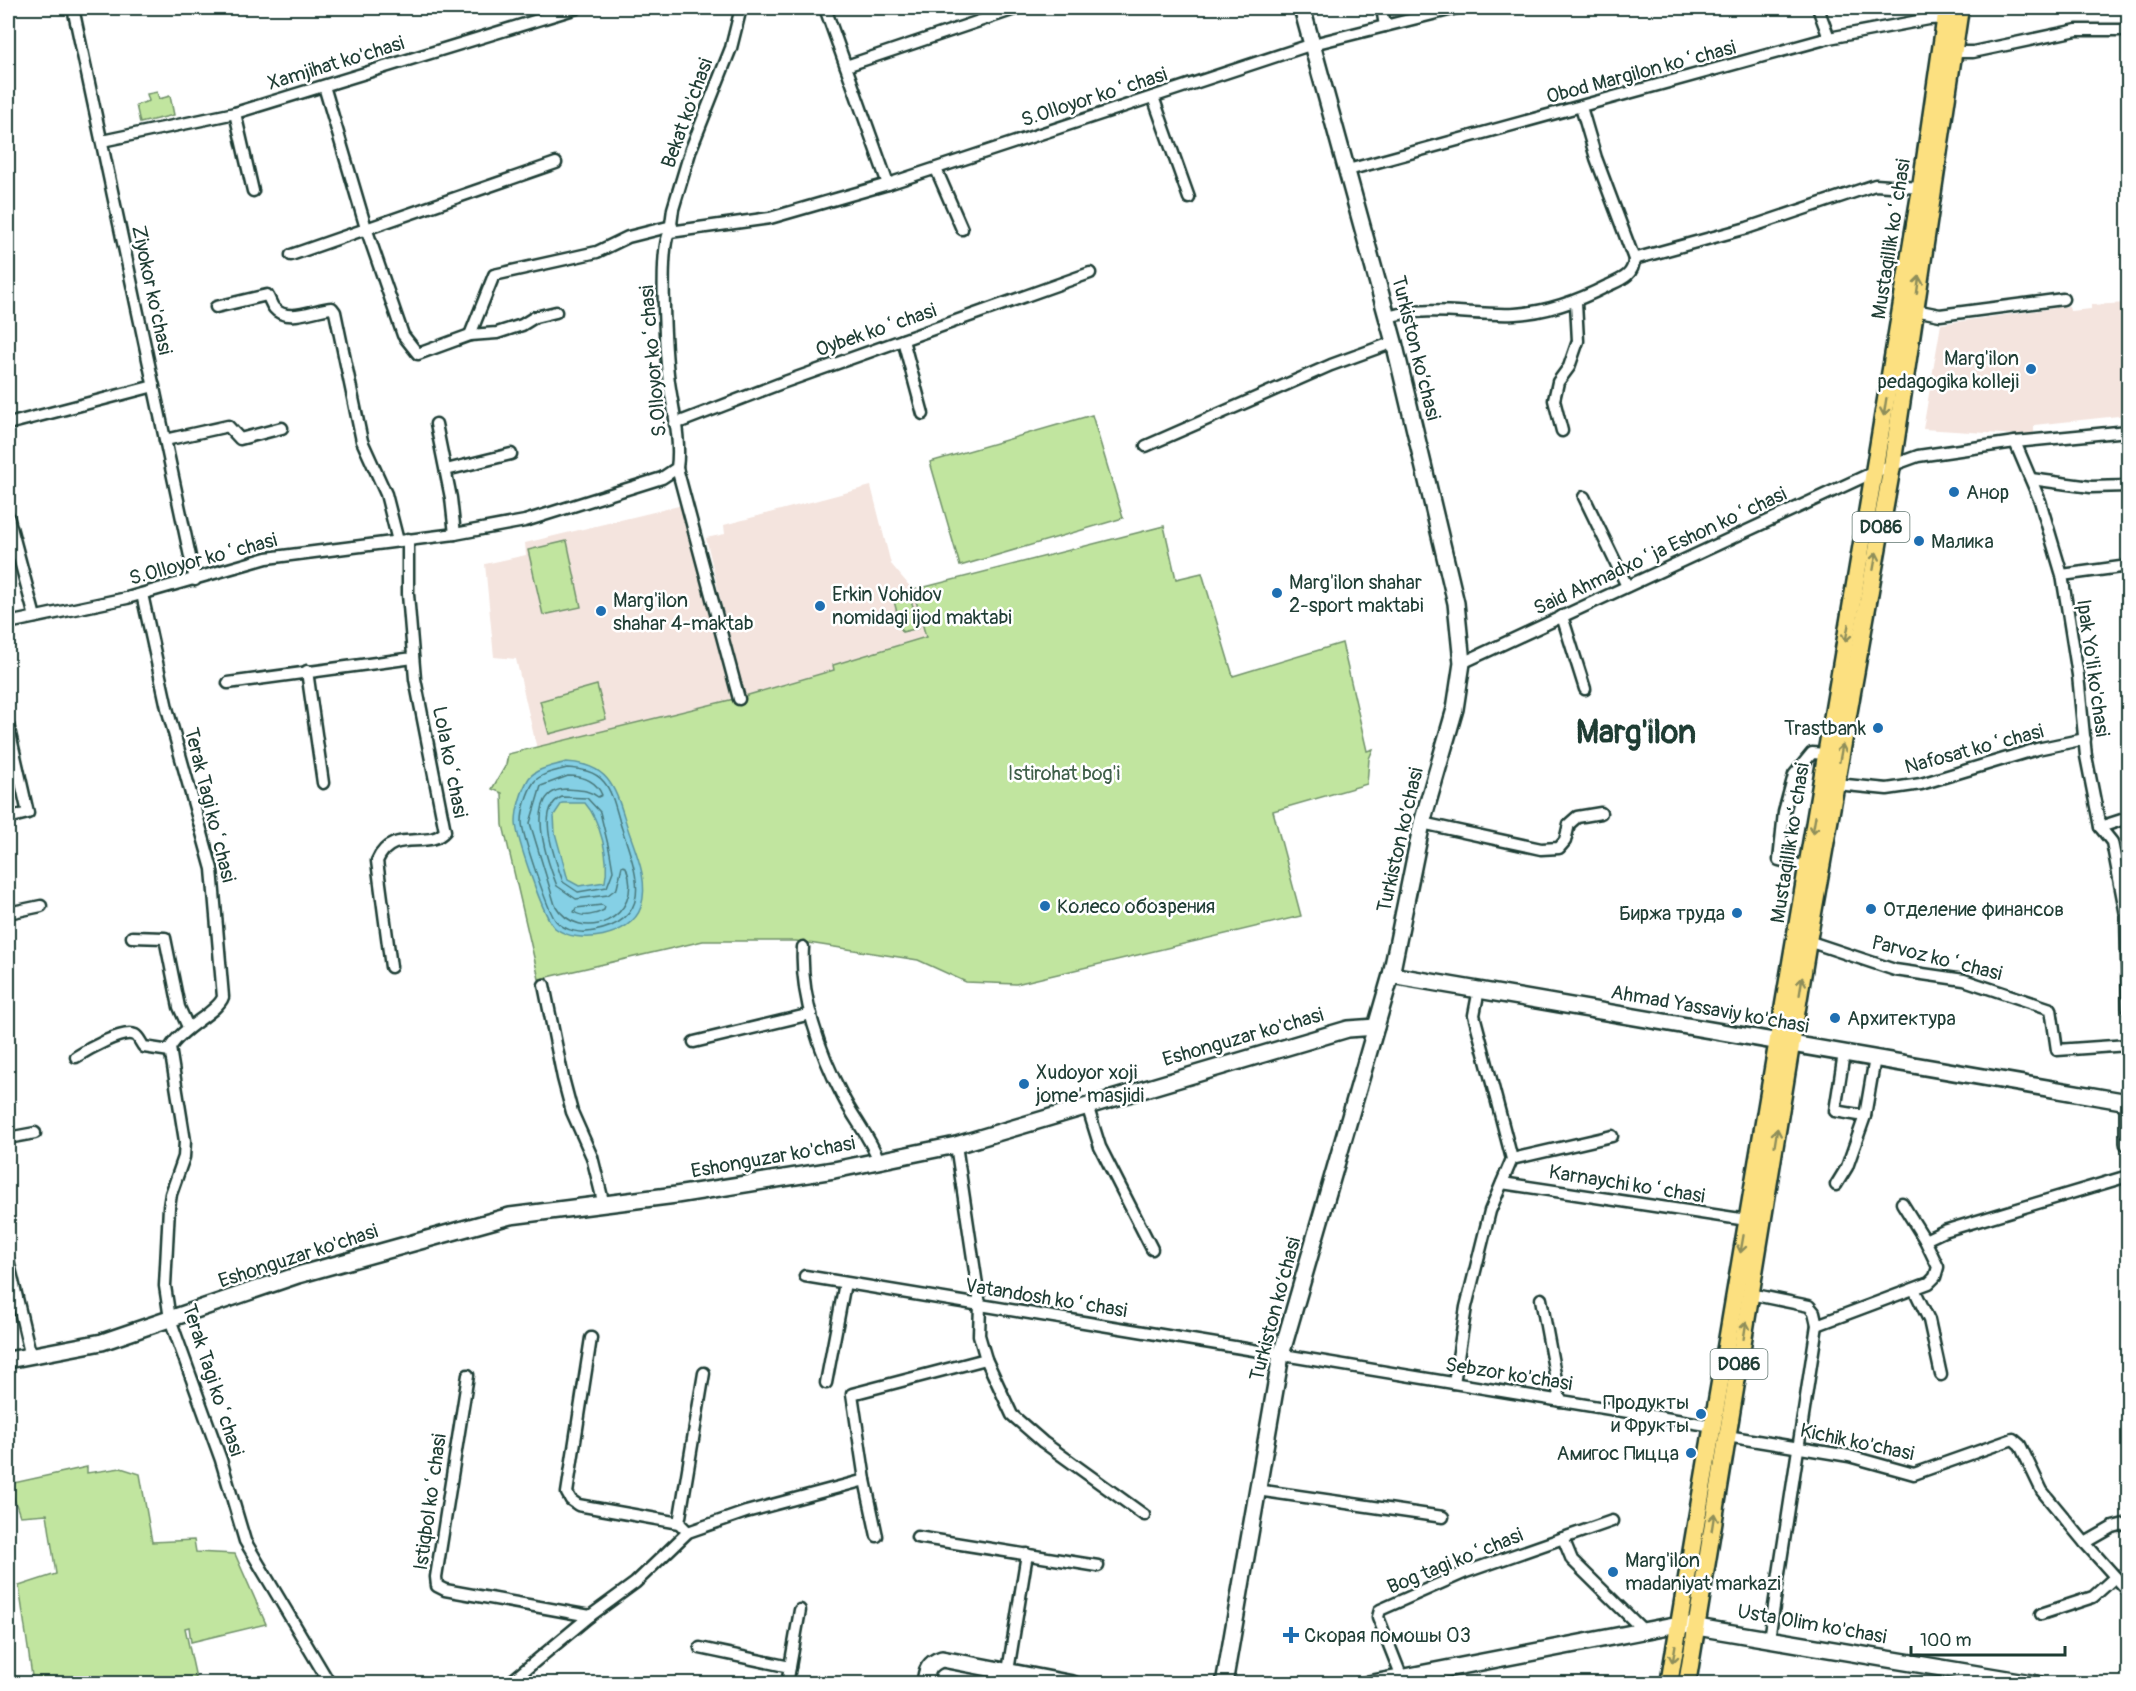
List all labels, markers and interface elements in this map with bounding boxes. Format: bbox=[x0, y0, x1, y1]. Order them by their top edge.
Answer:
street label: Xamjihat ko'chasi bbox=[265, 30, 407, 96]
street label: Obod Margilon koʻchasi bbox=[1543, 35, 1739, 109]
street label: Bekat ko'chasi bbox=[656, 55, 718, 171]
street label: S.Olloyor koʻchasi bbox=[1018, 62, 1170, 132]
street label: Mustaqillik koʻchasi bbox=[1866, 157, 1916, 321]
street label: Ziyokor ko'chasi bbox=[126, 223, 178, 357]
street label: Turkiston ko’chasi bbox=[1386, 273, 1446, 423]
one-way arrow bbox=[1913, 276, 1924, 296]
street label: S.Olloyor koʻchasi bbox=[634, 284, 672, 438]
street label: Oybek koʻchasi bbox=[812, 298, 940, 362]
place label: Marg'ilon pedagogika kolleji bbox=[1878, 346, 2019, 394]
marker: Marg'ilon pedagogika kolleji bbox=[2024, 362, 2038, 376]
one-way arrow bbox=[1879, 396, 1890, 416]
place label: Анор bbox=[1966, 480, 2009, 505]
street label: Said Ahmadxoʻja Eshon koʻchasi bbox=[1530, 481, 1790, 621]
marker: Анор bbox=[1947, 485, 1961, 499]
road number: D086 bbox=[1852, 512, 1910, 542]
street label: S.Olloyor koʻchasi bbox=[126, 527, 280, 591]
place label: Малика bbox=[1931, 529, 1994, 554]
marker: Малика bbox=[1912, 534, 1926, 548]
one-way arrow bbox=[1870, 551, 1881, 571]
place label: Marg'ilon shahar 2-sport maktabi bbox=[1289, 570, 1424, 618]
place label: Erkin Vohidov nomidagi ijod maktabi bbox=[832, 582, 1012, 630]
marker: Marg'ilon shahar 2-sport maktabi bbox=[1270, 586, 1284, 600]
place label: Marg'ilon shahar 4-maktab bbox=[613, 588, 753, 636]
street label: Ipak Yo'li ko'chasi bbox=[2071, 598, 2115, 738]
marker: Erkin Vohidov nomidagi ijod maktabi bbox=[813, 599, 827, 613]
marker: Marg'ilon shahar 4-maktab bbox=[594, 604, 608, 618]
one-way arrow bbox=[1841, 623, 1852, 642]
street label: Lola koʻchasi bbox=[427, 704, 473, 820]
district label: Marg'ilon bbox=[1576, 713, 1696, 753]
place label: Trastbank bbox=[1784, 716, 1867, 741]
street label: Nafosat koʻchasi bbox=[1902, 718, 2046, 780]
marker: Trastbank bbox=[1871, 721, 1885, 735]
street label: Terak Tagi koʻchasi bbox=[179, 725, 241, 885]
one-way arrow bbox=[1836, 744, 1847, 763]
park label: Istirohat bog'i bbox=[1008, 761, 1120, 786]
street label: Mustaqillik koʻchasi bbox=[1765, 761, 1815, 925]
street label: Turkiston ko’chasi bbox=[1371, 765, 1429, 915]
one-way arrow bbox=[1808, 815, 1819, 835]
place label: Колесо обозрения bbox=[1057, 894, 1215, 919]
place label: Отделение финансов bbox=[1883, 897, 2064, 922]
marker: Колесо обозрения bbox=[1038, 899, 1052, 913]
place label: Биржа труда bbox=[1619, 901, 1725, 926]
marker: Отделение финансов bbox=[1864, 902, 1878, 916]
marker: Биржа труда bbox=[1730, 906, 1744, 920]
street label: Parvoz koʻchasi bbox=[1869, 930, 2005, 986]
one-way arrow bbox=[1796, 977, 1807, 997]
street label: Ahmad Yassaviy ko'chasi bbox=[1609, 979, 1811, 1039]
street label: Eshonguzar ko'chasi bbox=[1160, 1002, 1326, 1072]
place label: Архитектура bbox=[1847, 1006, 1956, 1031]
marker: Архитектура bbox=[1828, 1011, 1842, 1025]
place label: Xudoyor xoji jome' masjidi bbox=[1035, 1060, 1144, 1108]
marker: Xudoyor xoji jome' masjidi bbox=[1017, 1077, 1031, 1091]
one-way arrow bbox=[1771, 1128, 1782, 1148]
street label: Eshonguzar ko'chasi bbox=[689, 1130, 857, 1184]
street label: Karnaychi koʻchasi bbox=[1547, 1159, 1707, 1209]
street label: Eshonguzar ko'chasi bbox=[215, 1218, 381, 1294]
street label: Turkiston ko’chasi bbox=[1244, 1234, 1306, 1384]
one-way arrow bbox=[1737, 1234, 1748, 1253]
street label: Vatandosh koʻchasi bbox=[963, 1273, 1129, 1323]
street label: Terak Tagi koʻchasi bbox=[177, 1301, 249, 1459]
one-way arrow bbox=[1739, 1320, 1750, 1340]
road number: D086 bbox=[1710, 1349, 1768, 1379]
street label: Sebzor ko'chasi bbox=[1444, 1352, 1574, 1396]
place label: Продукты и Фрукты bbox=[1603, 1390, 1689, 1438]
marker: Продукты и Фрукты bbox=[1694, 1407, 1708, 1421]
street label: Kichik ko'chasi bbox=[1798, 1418, 1916, 1466]
street label: Istiqbol koʻchasi bbox=[408, 1432, 452, 1572]
place label: Амигос Пицца bbox=[1557, 1441, 1679, 1466]
marker: Амигос Пицца bbox=[1684, 1446, 1698, 1460]
one-way arrow bbox=[1708, 1513, 1719, 1532]
street label: Bog tagi koʻchasi bbox=[1383, 1522, 1527, 1600]
place label: Marg'ilon madaniyat markazi bbox=[1625, 1548, 1781, 1596]
marker: Marg'ilon madaniyat markazi bbox=[1606, 1565, 1620, 1579]
street label: Usta Olim ko'chasi bbox=[1736, 1599, 1888, 1649]
scale bar bbox=[1911, 1619, 2066, 1657]
place label: Скорая помошы 03 bbox=[1304, 1623, 1471, 1648]
marker: Скорая помошы 03 bbox=[1282, 1626, 1300, 1644]
text: 100 m bbox=[1920, 1629, 1972, 1652]
one-way arrow bbox=[1668, 1644, 1679, 1663]

